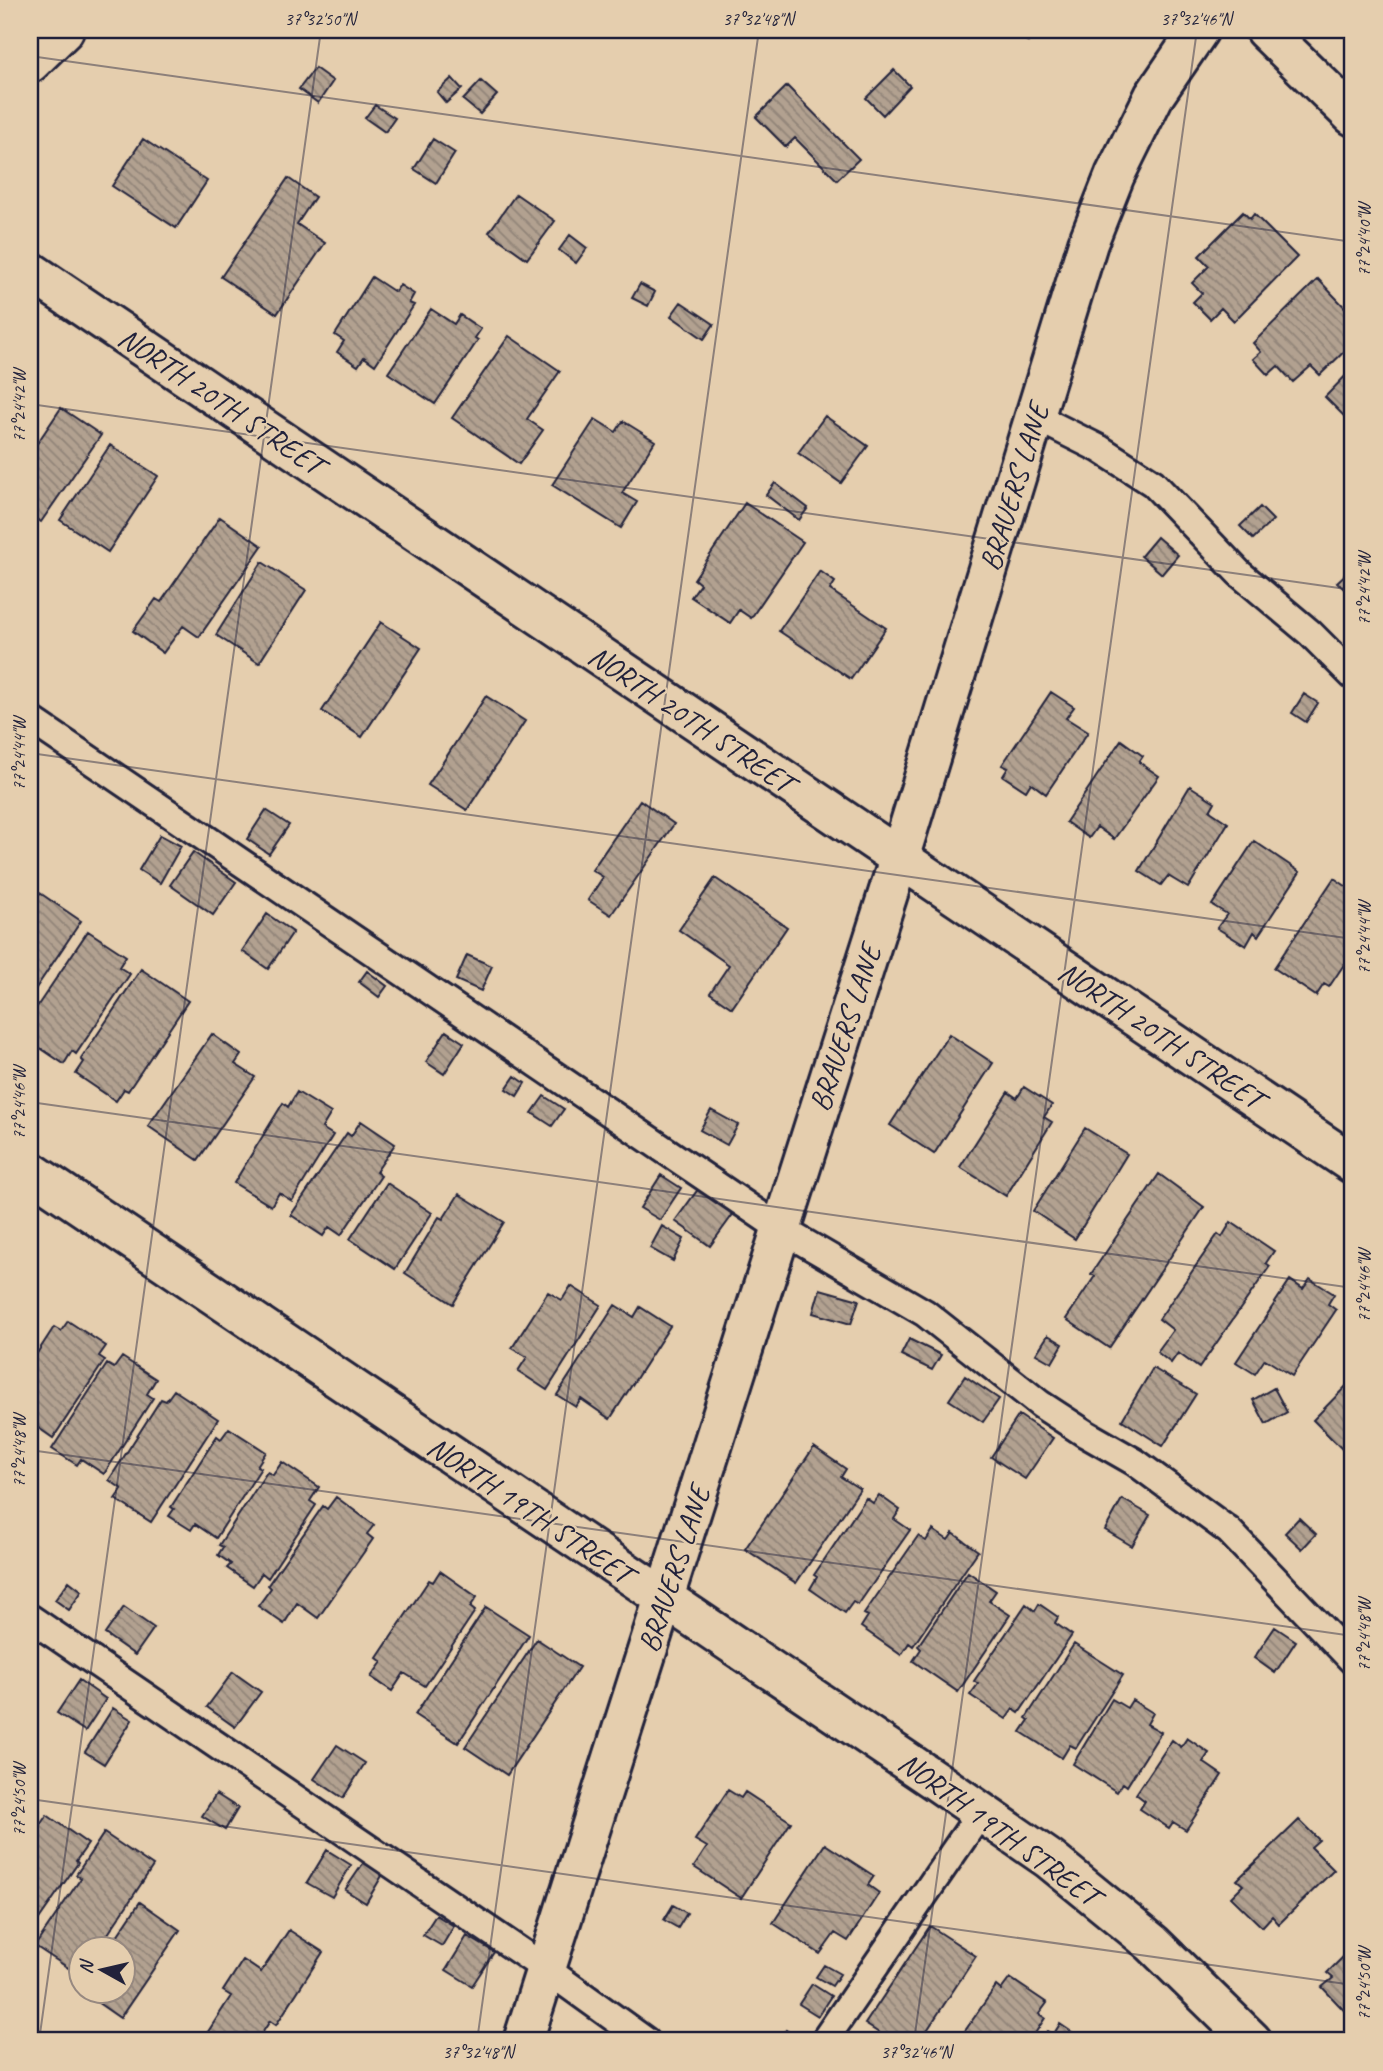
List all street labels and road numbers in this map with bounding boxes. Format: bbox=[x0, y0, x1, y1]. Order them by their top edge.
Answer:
street label: NORTH 20TH STREET bbox=[111, 318, 337, 488]
street label: BRAUERS LANE bbox=[971, 396, 1058, 575]
street label: NORTH 20TH STREET bbox=[581, 636, 807, 806]
street label: BRAUERS LANE bbox=[800, 937, 891, 1116]
street label: NORTH 20TH STREET bbox=[1051, 952, 1277, 1122]
street label: NORTH 19TH STREET bbox=[420, 1427, 646, 1597]
street label: BRAUERS LANE bbox=[629, 1478, 720, 1657]
street label: NORTH 19TH STREET bbox=[891, 1743, 1113, 1919]

